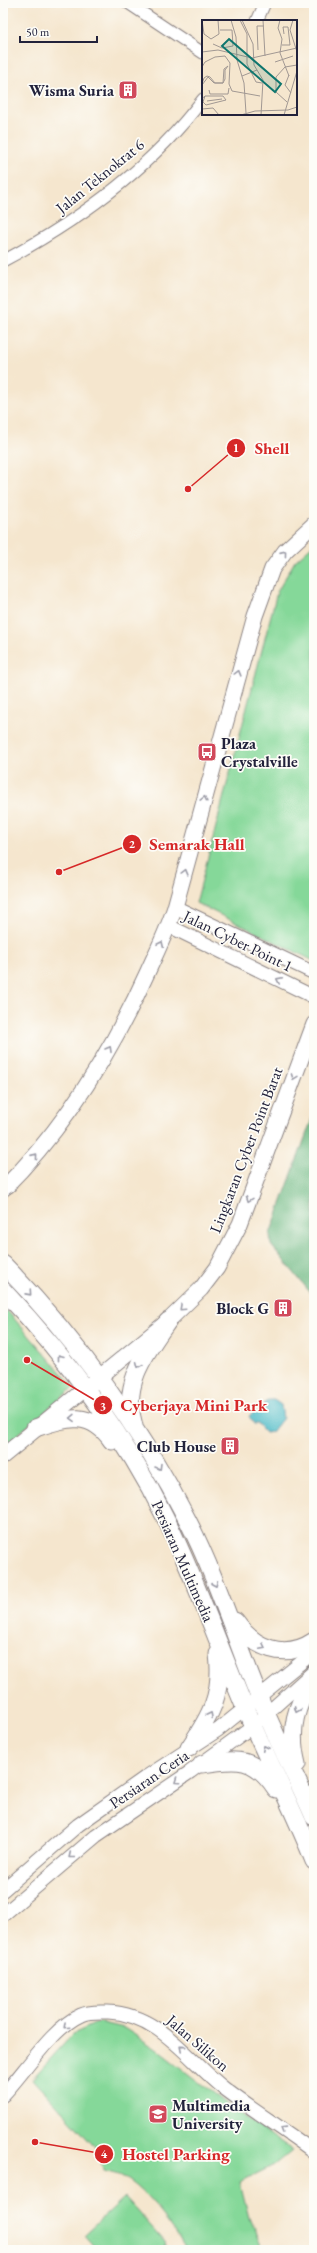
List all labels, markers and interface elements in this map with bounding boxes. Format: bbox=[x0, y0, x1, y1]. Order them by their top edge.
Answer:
scale bar bbox=[20, 18, 97, 44]
inset map bbox=[202, 20, 297, 115]
text: 50 m bbox=[26, 24, 50, 40]
building icon: Wisma Suria bbox=[117, 79, 139, 101]
place label: Wisma Suria bbox=[29, 80, 115, 101]
street label: Jalan Teknokrat 6 bbox=[50, 134, 149, 219]
callout: Shell bbox=[226, 433, 297, 462]
text: Shell bbox=[255, 437, 289, 459]
text: 1 bbox=[233, 440, 239, 456]
one-way arrow bbox=[280, 550, 287, 558]
one-way arrow bbox=[233, 670, 242, 677]
place label: Plaza Crystalville bbox=[221, 733, 298, 772]
bus stop icon: Plaza Crystalville bbox=[196, 741, 218, 763]
one-way arrow bbox=[199, 796, 208, 803]
callout: Semarak Hall bbox=[122, 829, 253, 858]
text: Semarak Hall bbox=[149, 833, 245, 855]
text: 2 bbox=[129, 836, 136, 852]
one-way arrow bbox=[180, 868, 189, 875]
street label: Jalan Cyber Point 1 bbox=[178, 905, 296, 977]
one-way arrow bbox=[156, 941, 164, 948]
one-way arrow bbox=[276, 977, 283, 985]
one-way arrow bbox=[104, 1046, 111, 1053]
street label: Lingkaran Cyber Point Barat bbox=[205, 1064, 287, 1236]
one-way arrow bbox=[290, 1074, 299, 1081]
one-way arrow bbox=[31, 1153, 38, 1160]
one-way arrow bbox=[246, 1196, 254, 1203]
one-way arrow bbox=[25, 1288, 32, 1296]
building icon: Block G bbox=[272, 1297, 294, 1319]
place label: Block G bbox=[216, 1298, 269, 1319]
one-way arrow bbox=[179, 1304, 187, 1311]
one-way arrow bbox=[58, 1355, 65, 1362]
one-way arrow bbox=[136, 1361, 144, 1369]
callout: Cyberjaya Mini Park bbox=[93, 1391, 275, 1420]
text: Cyberjaya Mini Park bbox=[121, 1394, 268, 1416]
text: 3 bbox=[100, 1398, 106, 1414]
one-way arrow bbox=[69, 1414, 75, 1423]
building icon: Club House bbox=[219, 1435, 241, 1457]
place label: Club House bbox=[137, 1436, 216, 1457]
one-way arrow bbox=[154, 1463, 161, 1470]
street label: Persiaran Multimedia bbox=[147, 1497, 219, 1626]
one-way arrow bbox=[210, 1579, 218, 1587]
one-way arrow bbox=[259, 1642, 267, 1649]
one-way arrow bbox=[294, 1707, 302, 1714]
one-way arrow bbox=[205, 1711, 213, 1719]
street label: Persiaran Ceria bbox=[105, 1744, 193, 1813]
one-way arrow bbox=[262, 1745, 270, 1752]
one-way arrow bbox=[175, 1776, 182, 1783]
one-way arrow bbox=[68, 1851, 76, 1858]
street label: Jalan Silikon bbox=[161, 2009, 234, 2076]
one-way arrow bbox=[63, 2021, 70, 2028]
one-way arrow bbox=[179, 2046, 186, 2053]
place label: Multimedia University bbox=[172, 2095, 251, 2134]
school or university icon: Multimedia University bbox=[147, 2103, 169, 2125]
one-way arrow bbox=[280, 2127, 287, 2134]
callout: Hostel Parking bbox=[94, 2139, 238, 2168]
text: Hostel Parking bbox=[122, 2143, 230, 2165]
text: 4 bbox=[101, 2146, 108, 2162]

